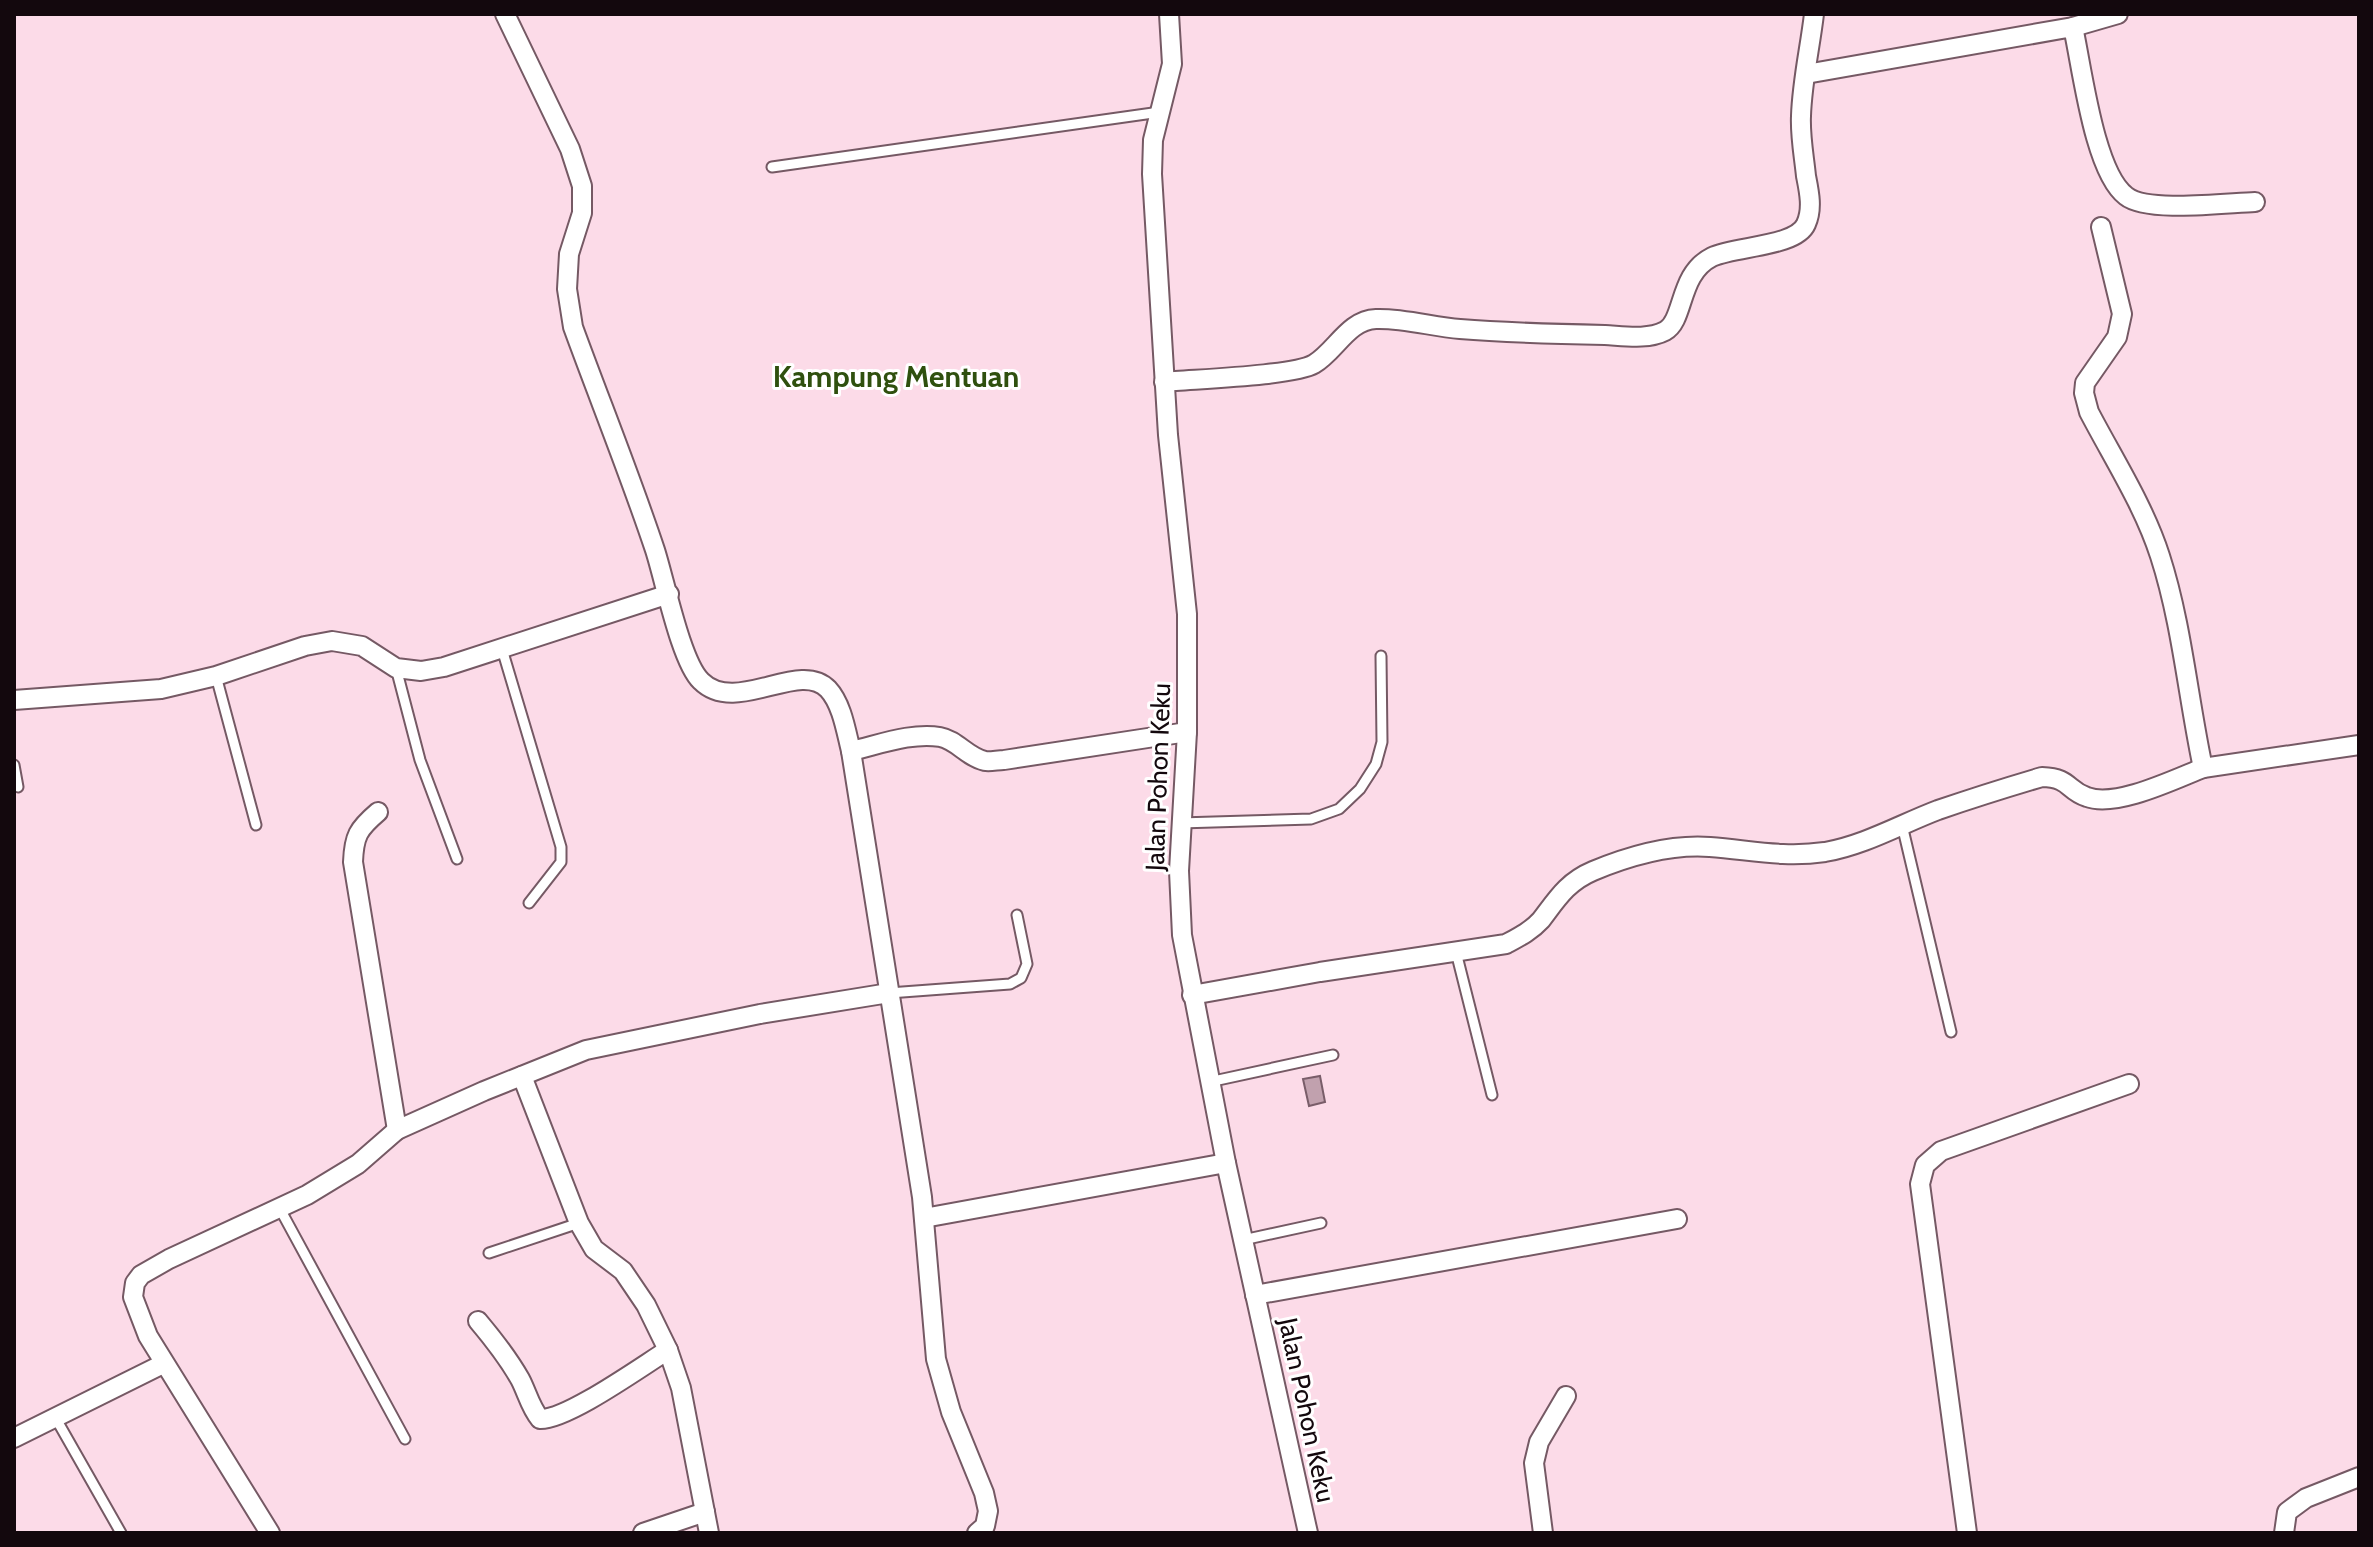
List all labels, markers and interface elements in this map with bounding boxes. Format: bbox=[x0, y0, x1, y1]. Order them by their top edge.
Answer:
district label: Kampung Mentuan bbox=[773, 358, 1019, 395]
street label: Jalan Pohon Keku bbox=[1139, 683, 1177, 872]
street label: Jalan Pohon Keku bbox=[1272, 1314, 1342, 1505]

